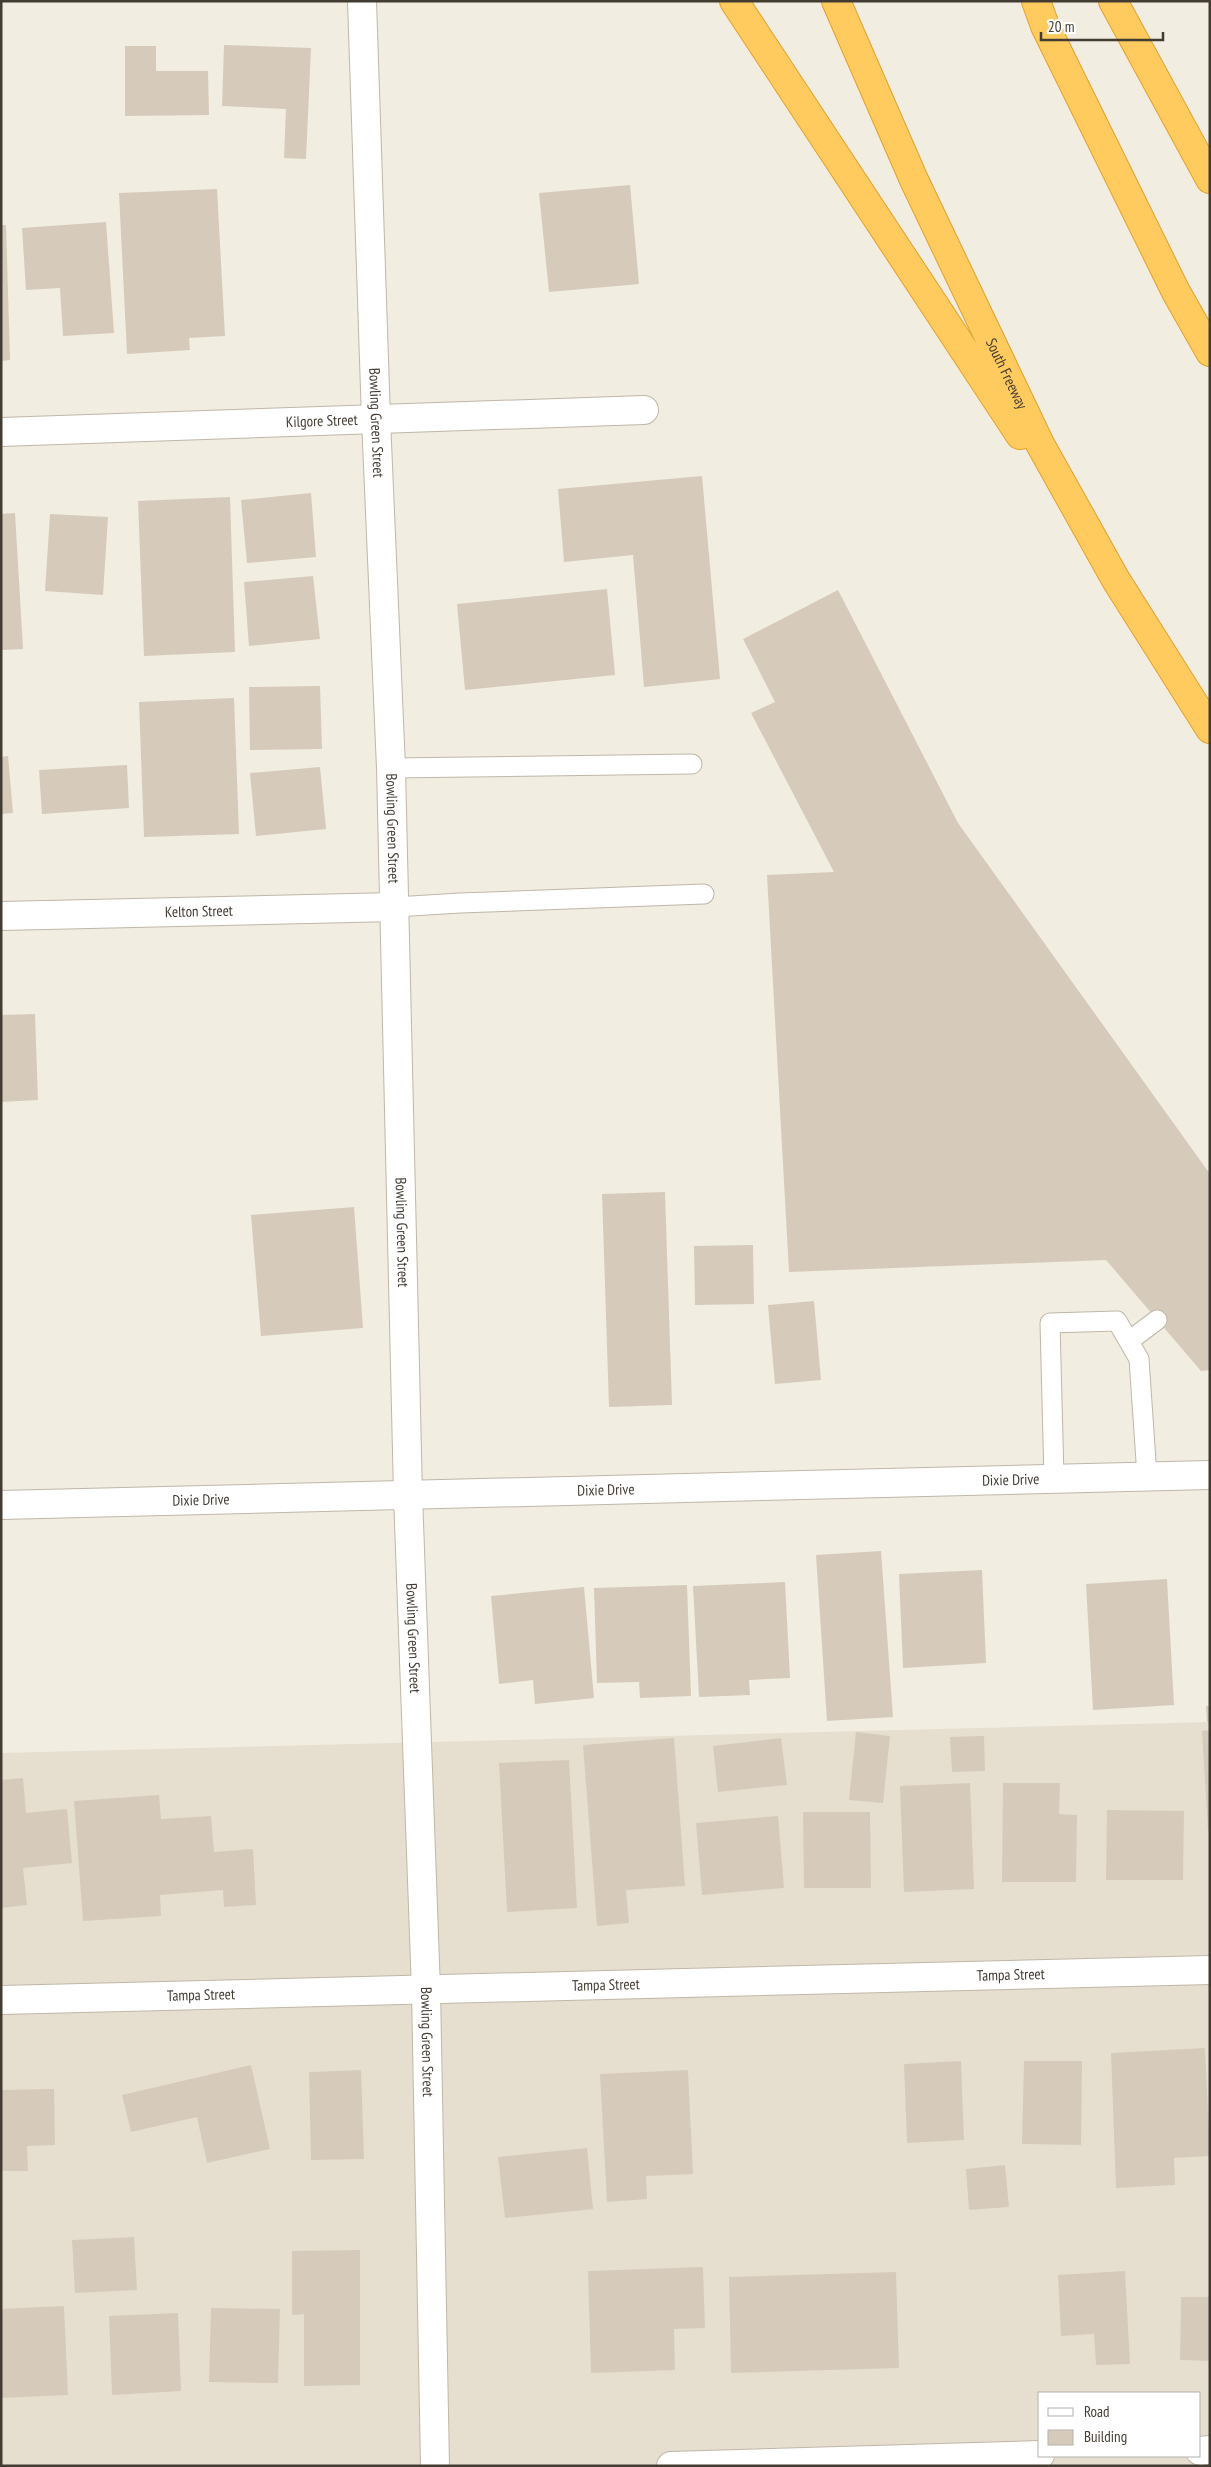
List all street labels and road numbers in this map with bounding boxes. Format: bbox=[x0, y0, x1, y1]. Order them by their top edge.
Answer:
street label: South Freeway bbox=[982, 335, 1032, 412]
street label: Bowling Green Street bbox=[365, 367, 389, 478]
street label: Kilgore Street bbox=[286, 410, 358, 431]
street label: Bowling Green Street bbox=[382, 773, 404, 884]
street label: Kelton Street bbox=[165, 901, 233, 921]
street label: Bowling Green Street bbox=[392, 1177, 413, 1288]
street label: Dixie Drive bbox=[982, 1469, 1040, 1490]
street label: Dixie Drive bbox=[577, 1479, 635, 1500]
street label: Dixie Drive bbox=[172, 1489, 230, 1510]
street label: Bowling Green Street bbox=[402, 1583, 425, 1693]
street label: Tampa Street bbox=[976, 1964, 1045, 1985]
street label: Tampa Street bbox=[572, 1974, 640, 1995]
street label: Tampa Street bbox=[167, 1984, 235, 2005]
street label: Bowling Green Street bbox=[417, 1987, 438, 2097]

